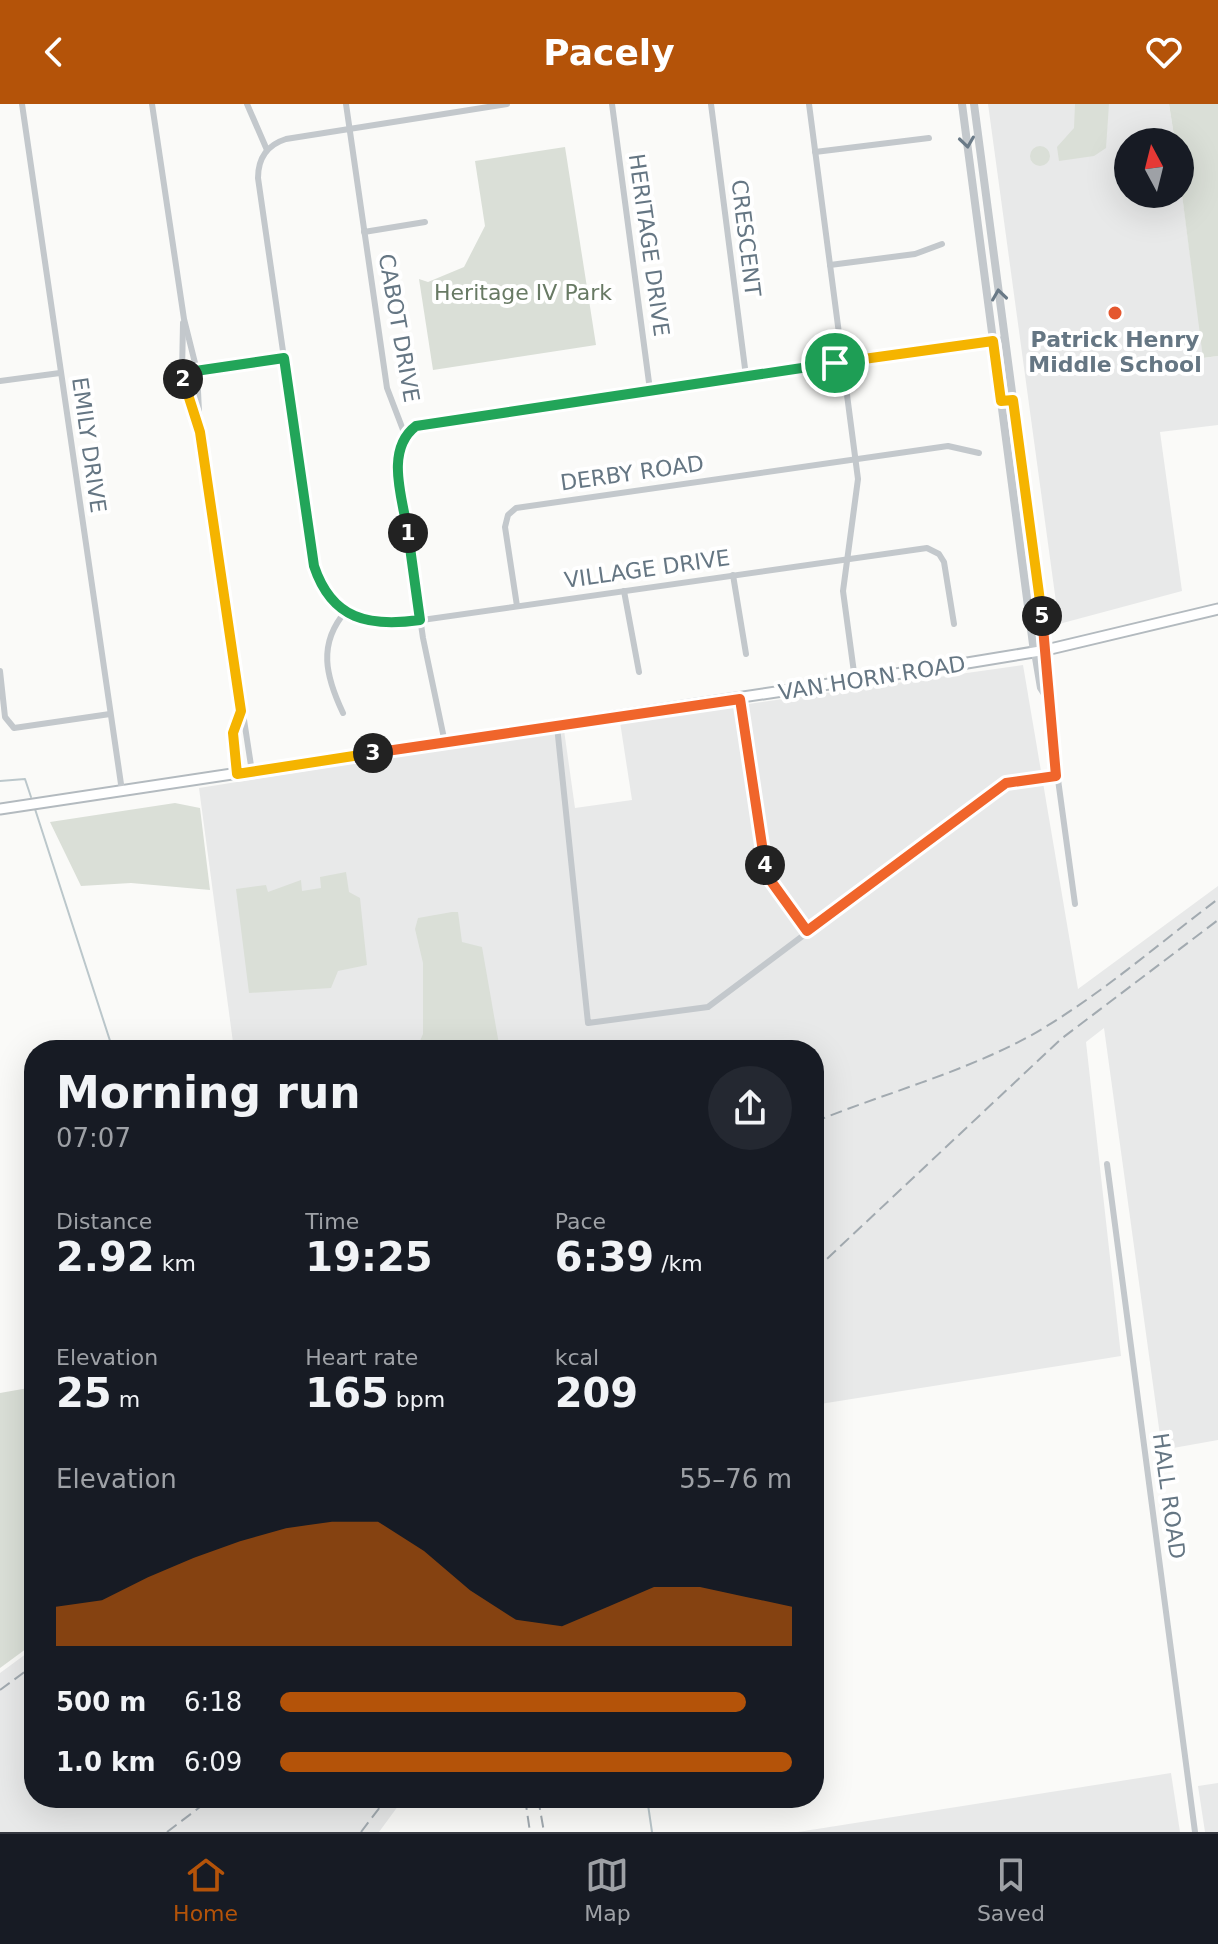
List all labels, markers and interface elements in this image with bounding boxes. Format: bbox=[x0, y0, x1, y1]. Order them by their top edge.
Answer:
icon: back bbox=[32, 30, 76, 74]
icon: heart bbox=[1142, 30, 1186, 74]
text: Pacely bbox=[543, 32, 675, 73]
north arrow bbox=[1114, 128, 1194, 208]
map controls bbox=[1114, 128, 1194, 208]
one-way arrow bbox=[958, 136, 975, 149]
street label: HERITAGE DRIVE bbox=[624, 152, 674, 338]
street label: CRESCENT bbox=[726, 178, 766, 298]
street label: CABOT DRIVE bbox=[374, 252, 424, 404]
park label: Heritage IV Park bbox=[434, 280, 612, 305]
one-way arrow bbox=[991, 288, 1008, 302]
marker: Patrick Henry Middle School bbox=[1106, 304, 1124, 322]
place label: Patrick Henry Middle School bbox=[1028, 327, 1202, 377]
pin bbox=[801, 329, 869, 397]
icon: arrive bbox=[813, 341, 857, 385]
pin: 2 bbox=[163, 359, 203, 399]
text: 2 bbox=[175, 366, 191, 391]
street label: EMILY DRIVE bbox=[67, 376, 111, 514]
street label: DERBY ROAD bbox=[559, 451, 705, 495]
pin: 1 bbox=[388, 513, 428, 553]
text: 1 bbox=[400, 520, 416, 545]
street label: VILLAGE DRIVE bbox=[563, 545, 731, 593]
pin: 5 bbox=[1022, 596, 1062, 636]
text: 5 bbox=[1034, 603, 1050, 628]
street label: VAN HORN ROAD bbox=[777, 651, 967, 705]
pin: 3 bbox=[353, 733, 393, 773]
text: 3 bbox=[365, 740, 381, 765]
pin: 4 bbox=[745, 845, 785, 885]
text: 4 bbox=[757, 852, 773, 877]
button: share bbox=[708, 1066, 792, 1150]
text: Morning run bbox=[56, 1067, 361, 1118]
text: 07:07 bbox=[56, 1123, 131, 1153]
text: Distance bbox=[56, 1209, 152, 1234]
text: Time bbox=[305, 1209, 359, 1234]
text: Pace bbox=[555, 1209, 606, 1234]
text: 2.92 bbox=[56, 1234, 155, 1280]
text: 19:25 bbox=[305, 1234, 433, 1280]
text: 6:39 bbox=[555, 1234, 654, 1280]
text: km bbox=[155, 1251, 196, 1276]
text: /km bbox=[654, 1251, 703, 1276]
text: Elevation bbox=[56, 1345, 158, 1370]
text: Heart rate bbox=[305, 1345, 418, 1370]
text: kcal bbox=[555, 1345, 599, 1370]
text: 25 bbox=[56, 1370, 112, 1416]
text: 165 bbox=[305, 1370, 389, 1416]
text: 209 bbox=[555, 1370, 638, 1416]
text: m bbox=[112, 1387, 140, 1412]
text: bpm bbox=[389, 1387, 445, 1412]
street label: HALL ROAD bbox=[1148, 1431, 1190, 1561]
text: Elevation bbox=[56, 1464, 177, 1494]
text: 55–76 m bbox=[679, 1464, 792, 1494]
text: 500 m bbox=[56, 1687, 146, 1717]
text: 6:18 bbox=[184, 1687, 242, 1717]
text: 1.0 km bbox=[56, 1747, 156, 1777]
text: 6:09 bbox=[184, 1747, 242, 1777]
tab: Home bbox=[173, 1853, 238, 1926]
tab: Map bbox=[584, 1853, 631, 1926]
tab: Saved bbox=[977, 1853, 1045, 1926]

